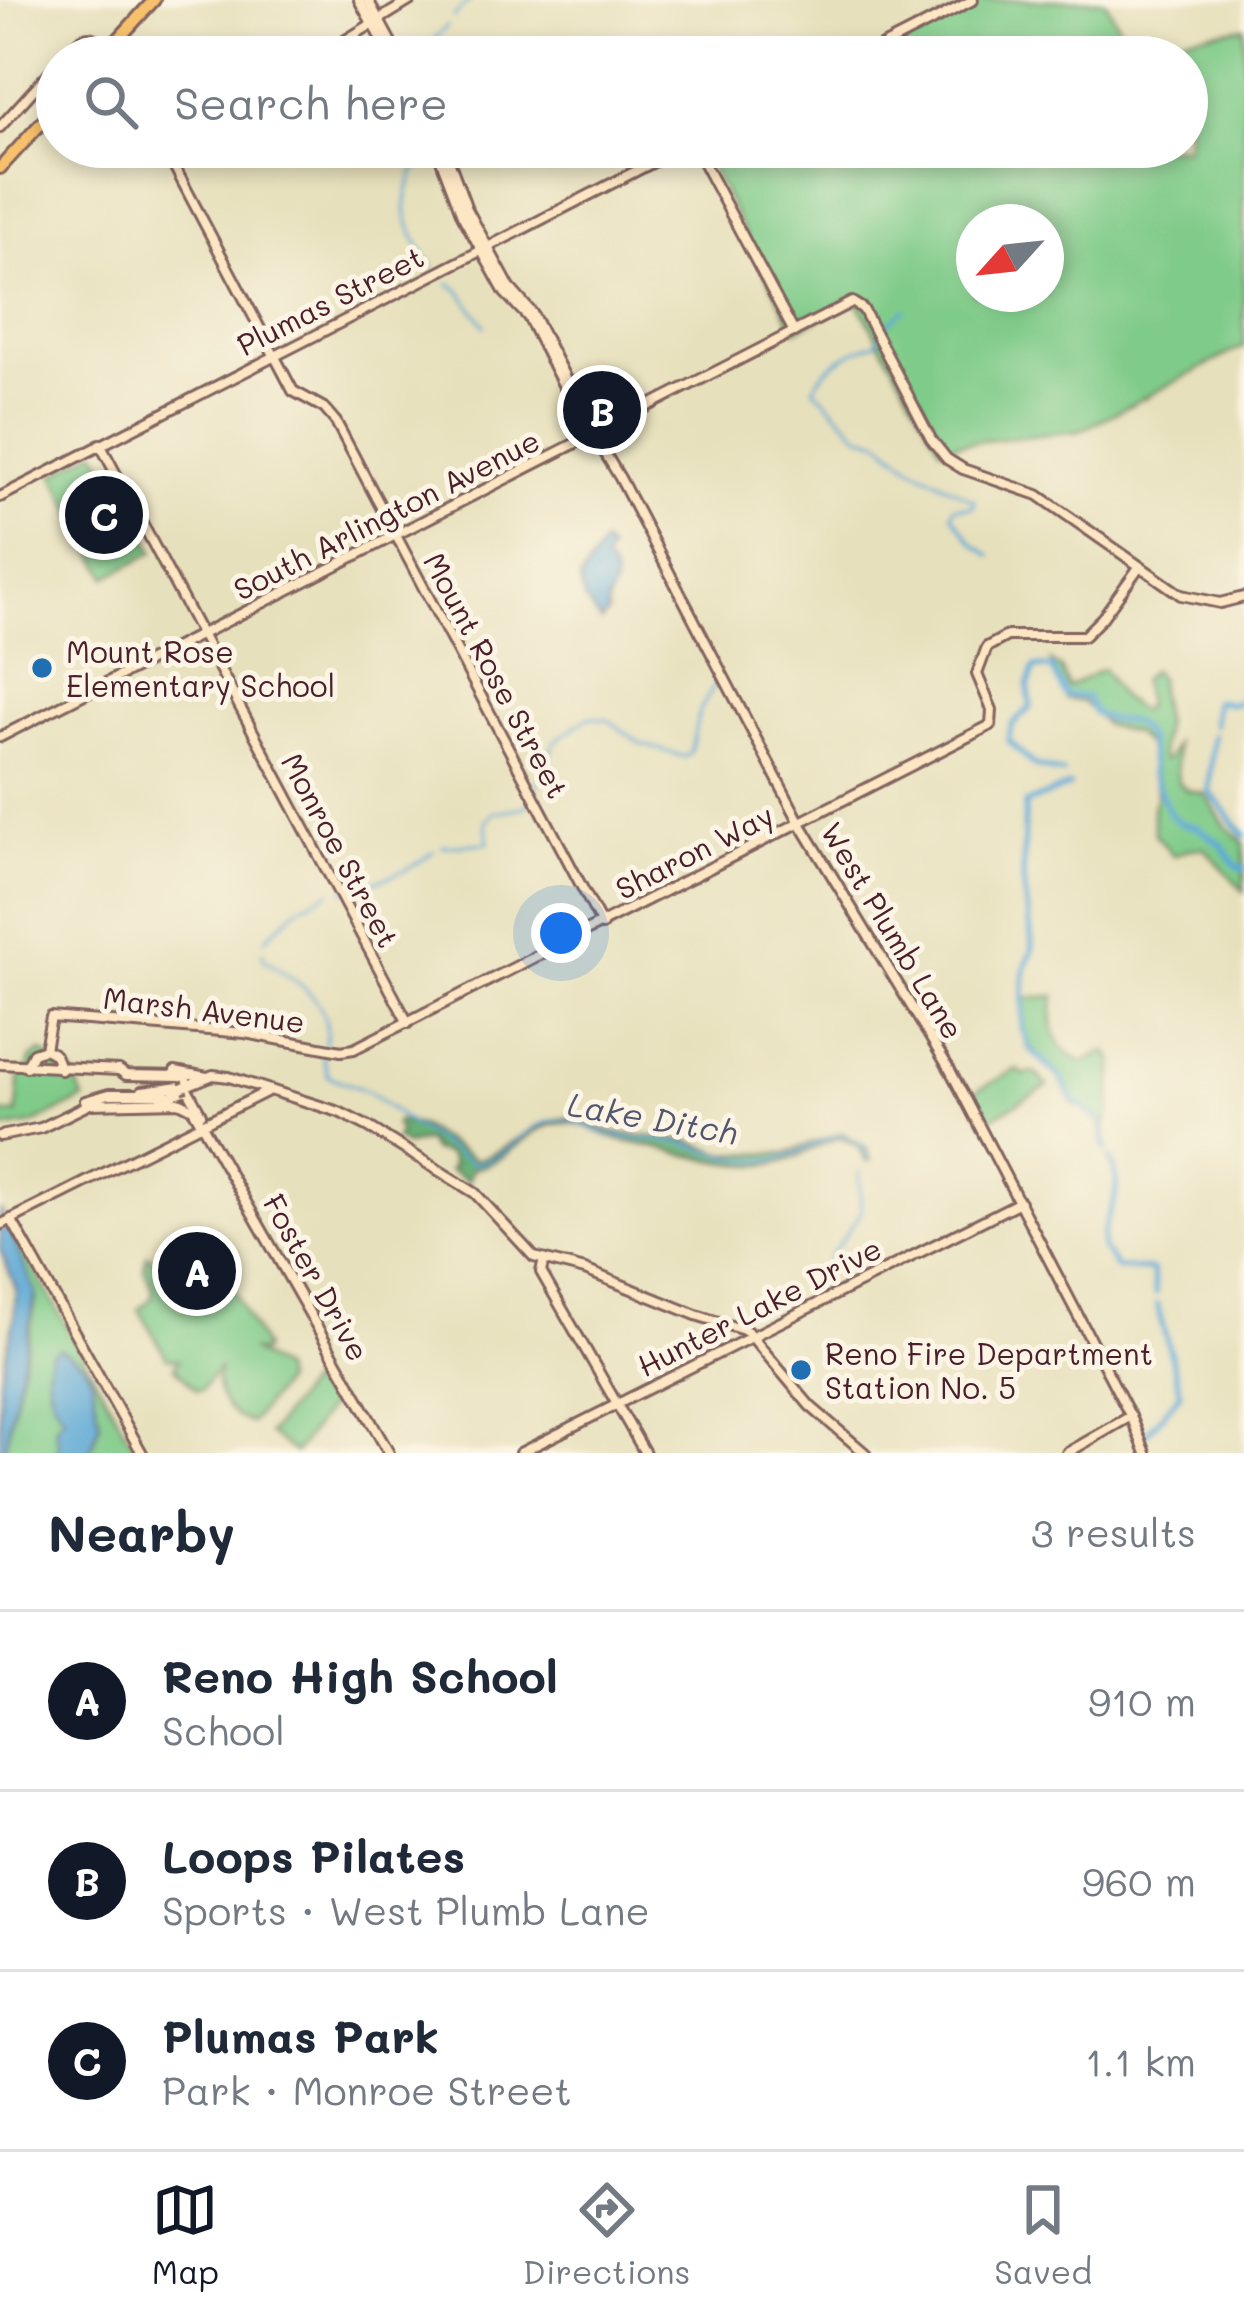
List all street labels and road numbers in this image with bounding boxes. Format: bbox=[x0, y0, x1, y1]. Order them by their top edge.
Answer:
street label: Plumas Street bbox=[230, 236, 430, 364]
street label: South Arlington Avenue bbox=[226, 419, 546, 609]
street label: Mount Rose Street bbox=[415, 545, 579, 805]
street label: Monroe Street bbox=[273, 746, 409, 954]
street label: Sharon Way bbox=[608, 794, 780, 908]
street label: West Plumb Lane bbox=[812, 814, 974, 1046]
street label: Marsh Avenue bbox=[101, 977, 307, 1041]
street label: Foster Drive bbox=[255, 1186, 379, 1368]
street label: Hunter Lake Drive bbox=[630, 1227, 888, 1385]

